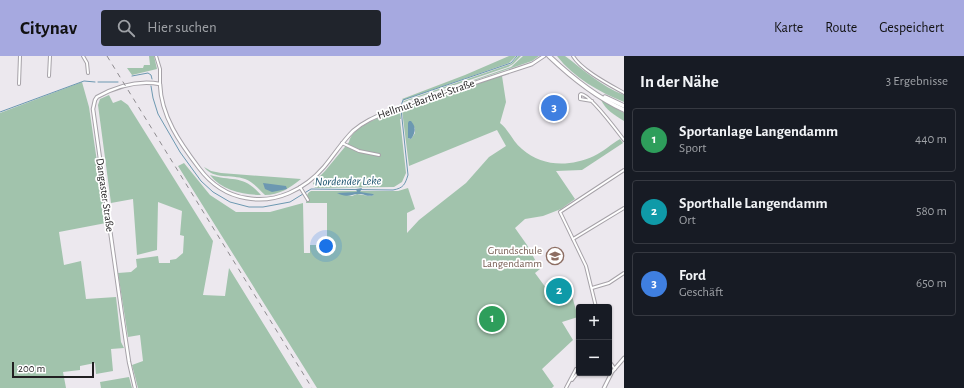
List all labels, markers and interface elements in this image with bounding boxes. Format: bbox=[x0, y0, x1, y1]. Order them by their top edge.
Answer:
search box bbox=[101, 10, 381, 46]
icon: search bbox=[115, 17, 137, 39]
text: Citynav bbox=[20, 19, 77, 38]
text: Hier suchen bbox=[147, 20, 217, 35]
text: Karte bbox=[774, 21, 803, 35]
text: Route bbox=[825, 21, 857, 35]
text: Gespeichert bbox=[879, 21, 944, 35]
text: In der Nähe bbox=[640, 73, 719, 90]
text: 3 Ergebnisse bbox=[886, 75, 948, 88]
street label: Hellmut-Barthel-Straße bbox=[376, 77, 476, 121]
pin: 3 bbox=[541, 93, 567, 123]
text: Sportanlage Langendamm bbox=[679, 124, 838, 139]
text: 1 bbox=[652, 133, 656, 146]
text: 440 m bbox=[915, 133, 947, 146]
text: Sport bbox=[679, 142, 706, 155]
street label: Dangaster Straße bbox=[94, 157, 116, 233]
water label: Nordender Leke bbox=[315, 174, 382, 188]
text: Sporthalle Langendamm bbox=[679, 196, 828, 211]
text: 2 bbox=[651, 205, 657, 218]
text: 580 m bbox=[916, 205, 947, 218]
text: Ort bbox=[679, 214, 696, 227]
your location bbox=[316, 236, 336, 256]
place label: Grundschule Langendamm bbox=[483, 245, 542, 269]
school or university icon: Grundschule Langendamm bbox=[545, 246, 565, 266]
text: Ford bbox=[679, 268, 706, 283]
pin: 2 bbox=[546, 276, 572, 306]
text: 3 bbox=[651, 277, 657, 290]
text: 650 m bbox=[916, 277, 947, 290]
text: Geschäft bbox=[679, 286, 723, 299]
pin: 1 bbox=[479, 304, 505, 334]
map controls bbox=[576, 304, 612, 376]
button: + bbox=[576, 304, 612, 340]
button: − bbox=[576, 340, 612, 376]
scale bar bbox=[12, 360, 94, 379]
text: 200 m bbox=[18, 363, 45, 374]

